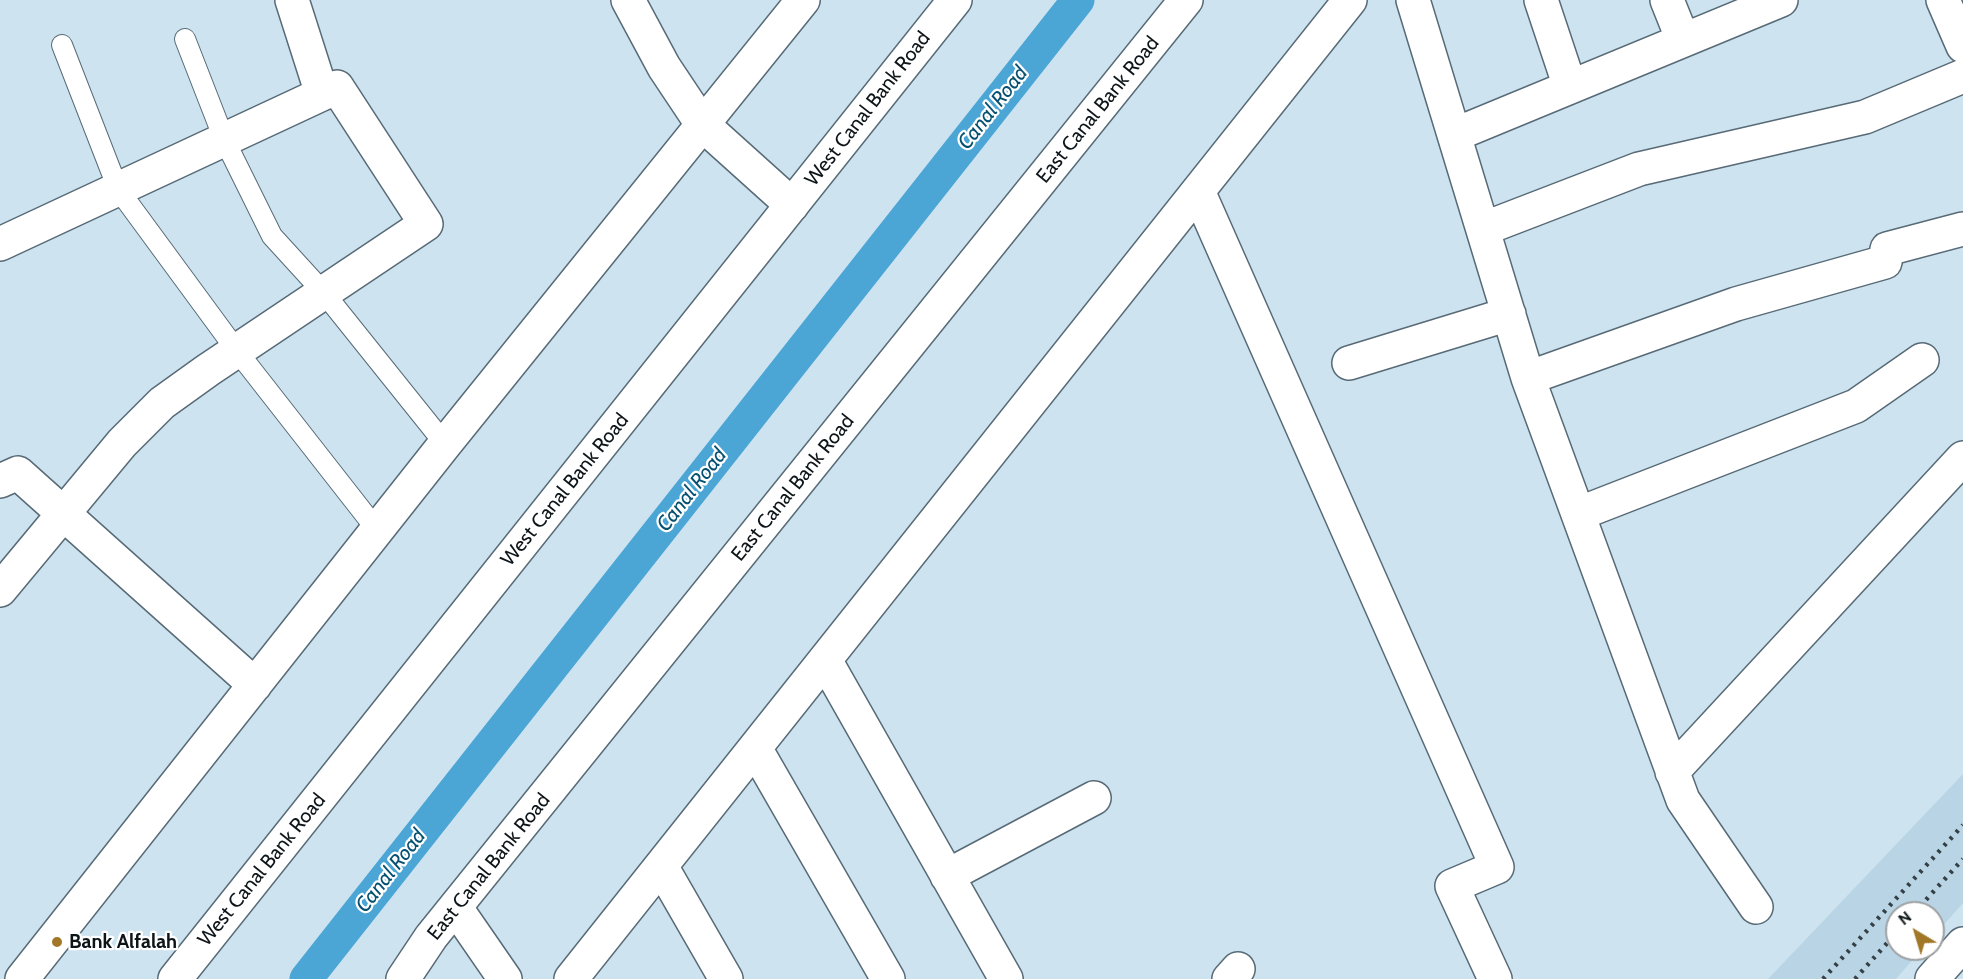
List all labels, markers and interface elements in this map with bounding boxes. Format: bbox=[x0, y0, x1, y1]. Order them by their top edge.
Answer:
street label: West Canal Bank Road bbox=[800, 27, 936, 191]
street label: East Canal Bank Road bbox=[1032, 32, 1164, 188]
water label: Canal Road bbox=[953, 61, 1033, 155]
street label: West Canal Bank Road bbox=[496, 409, 634, 571]
street label: East Canal Bank Road bbox=[727, 410, 859, 566]
water label: Canal Road bbox=[652, 443, 732, 537]
street label: West Canal Bank Road bbox=[193, 789, 331, 951]
street label: East Canal Bank Road bbox=[423, 789, 555, 945]
water label: Canal Road bbox=[351, 824, 431, 918]
north arrow bbox=[1885, 901, 1945, 961]
text: N bbox=[1895, 907, 1915, 929]
place label: Bank Alfalah bbox=[69, 930, 177, 954]
marker: Bank Alfalah bbox=[50, 935, 64, 949]

